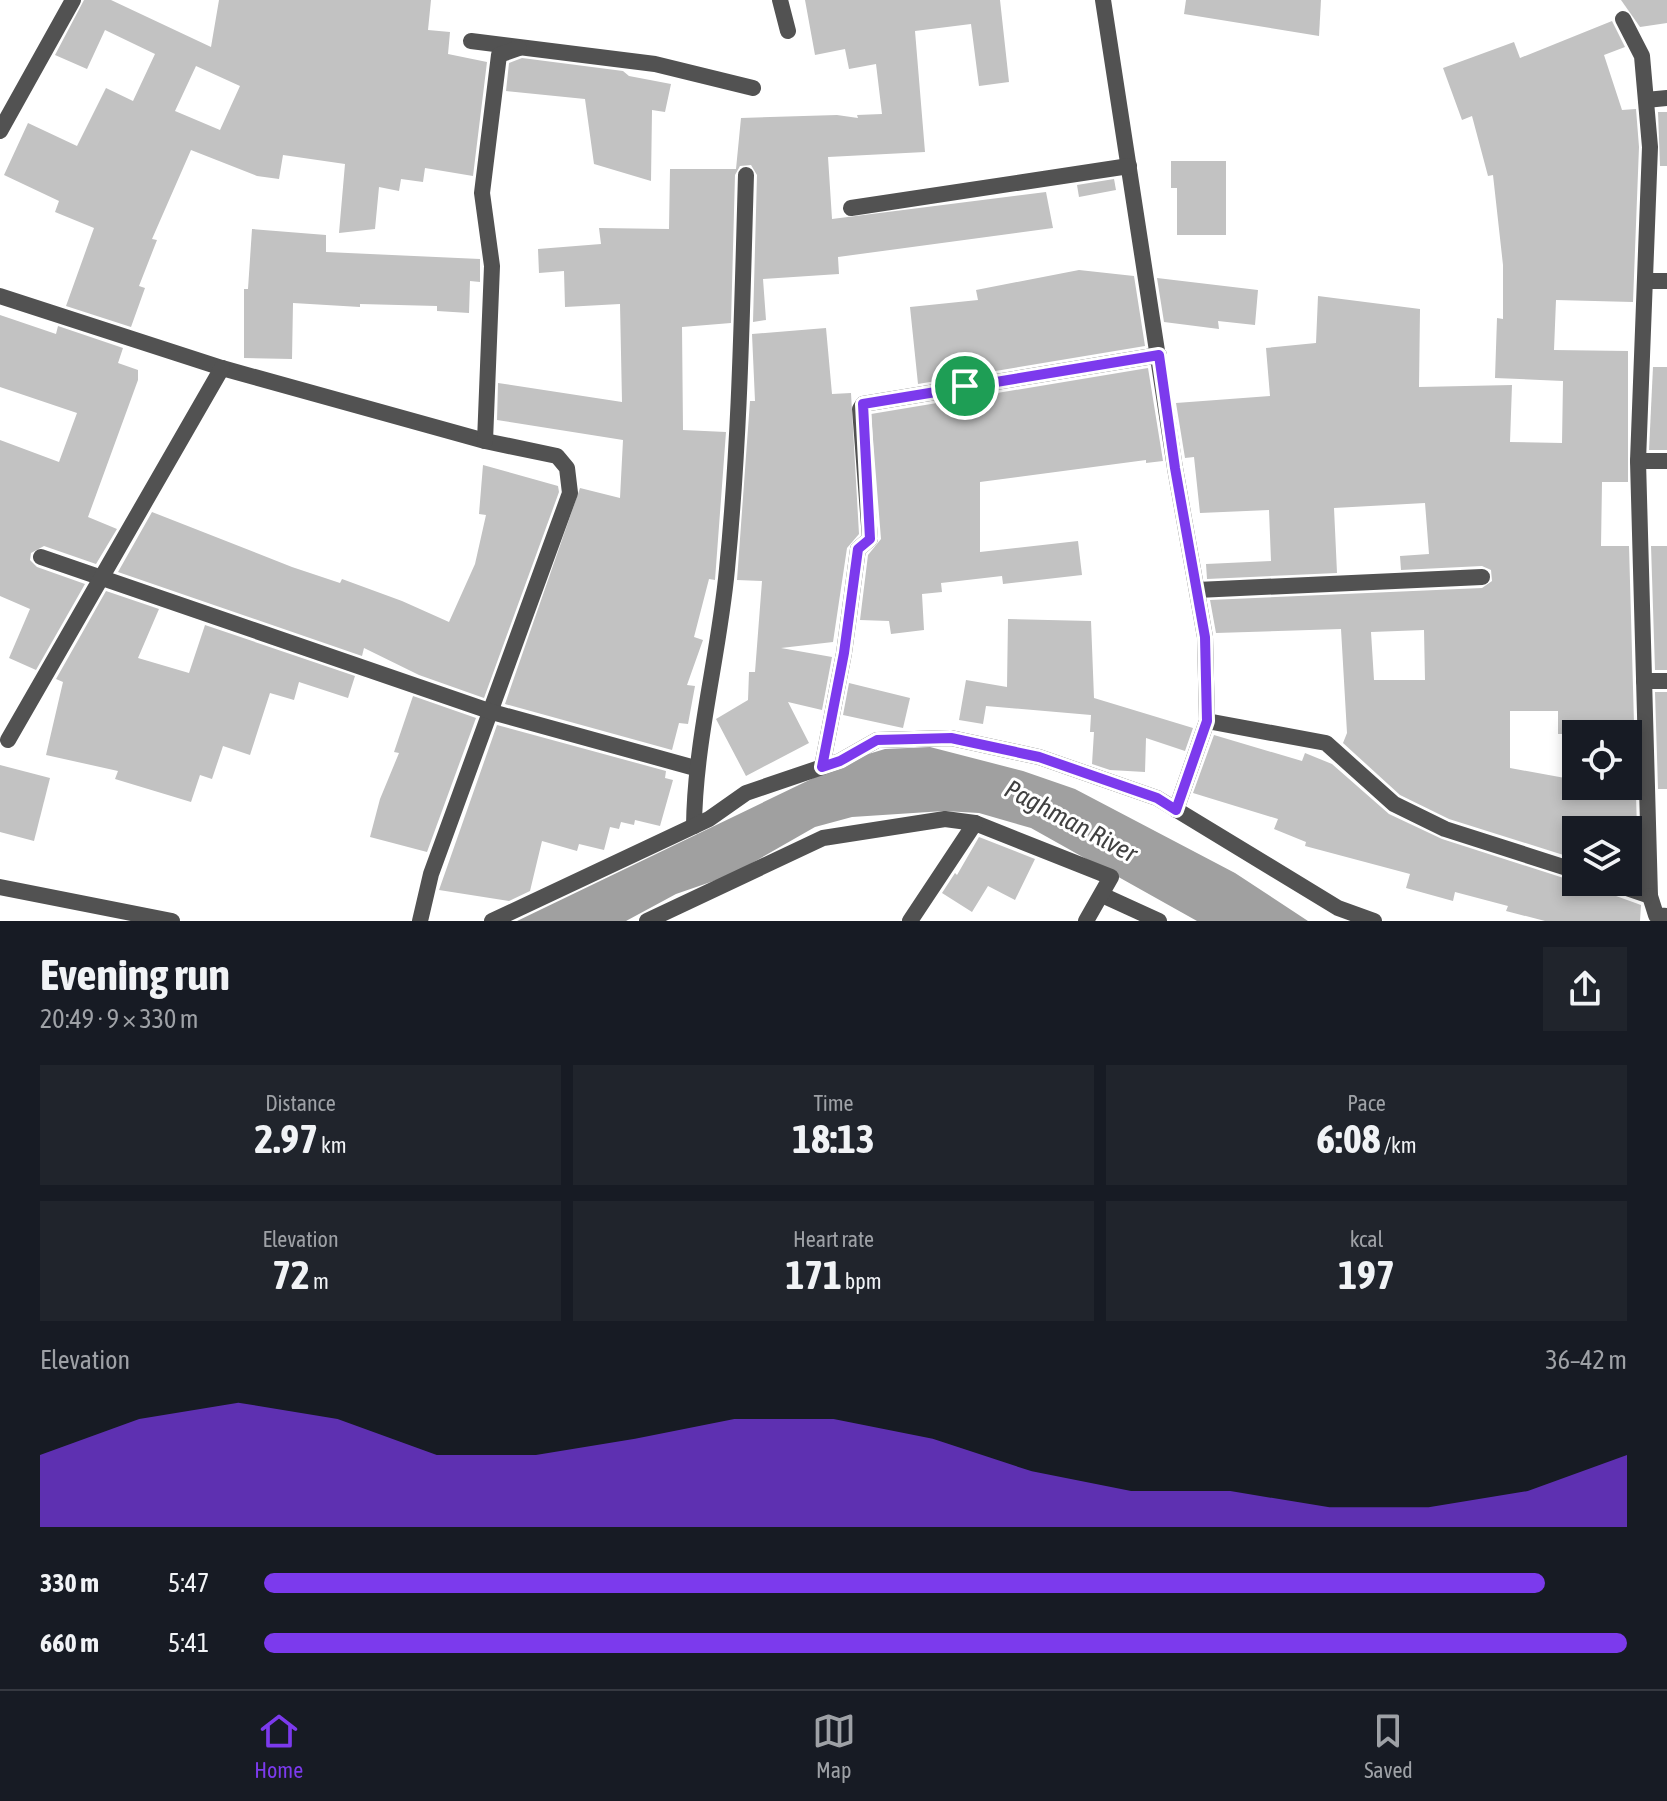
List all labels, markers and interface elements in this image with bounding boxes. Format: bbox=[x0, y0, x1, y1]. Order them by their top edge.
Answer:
pin bbox=[931, 352, 999, 420]
icon: arrive bbox=[943, 364, 987, 408]
map controls bbox=[1562, 720, 1642, 896]
button: locate bbox=[1562, 720, 1642, 800]
water label: Paghman River bbox=[1000, 774, 1143, 869]
button: layers bbox=[1562, 816, 1642, 896]
button: share bbox=[1543, 947, 1627, 1031]
text: Evening run bbox=[40, 949, 230, 999]
text: 20:49 · 9 × 330 m bbox=[40, 1004, 199, 1034]
text: Distance bbox=[265, 1090, 336, 1116]
text: Time bbox=[813, 1090, 854, 1116]
text: Pace bbox=[1347, 1090, 1386, 1116]
text: 2.97 bbox=[254, 1116, 318, 1161]
text: 18:13 bbox=[792, 1116, 875, 1161]
text: 6:08 bbox=[1316, 1116, 1381, 1161]
text: km bbox=[318, 1132, 347, 1158]
text: /km bbox=[1381, 1132, 1417, 1158]
text: Elevation bbox=[262, 1226, 339, 1252]
text: Heart rate bbox=[793, 1226, 874, 1252]
text: kcal bbox=[1350, 1226, 1383, 1252]
text: 72 bbox=[272, 1252, 310, 1297]
text: 171 bbox=[785, 1252, 842, 1297]
text: 197 bbox=[1338, 1252, 1395, 1297]
text: m bbox=[310, 1268, 329, 1294]
text: bpm bbox=[842, 1268, 882, 1294]
text: Elevation bbox=[40, 1345, 130, 1375]
text: 36–42 m bbox=[1545, 1345, 1627, 1375]
text: 330 m bbox=[40, 1568, 99, 1598]
text: 5:47 bbox=[168, 1568, 209, 1598]
text: 660 m bbox=[40, 1628, 99, 1658]
text: 5:41 bbox=[168, 1628, 209, 1658]
tab: Home bbox=[254, 1709, 303, 1783]
tab: Map bbox=[812, 1709, 856, 1783]
tab: Saved bbox=[1364, 1709, 1413, 1783]

